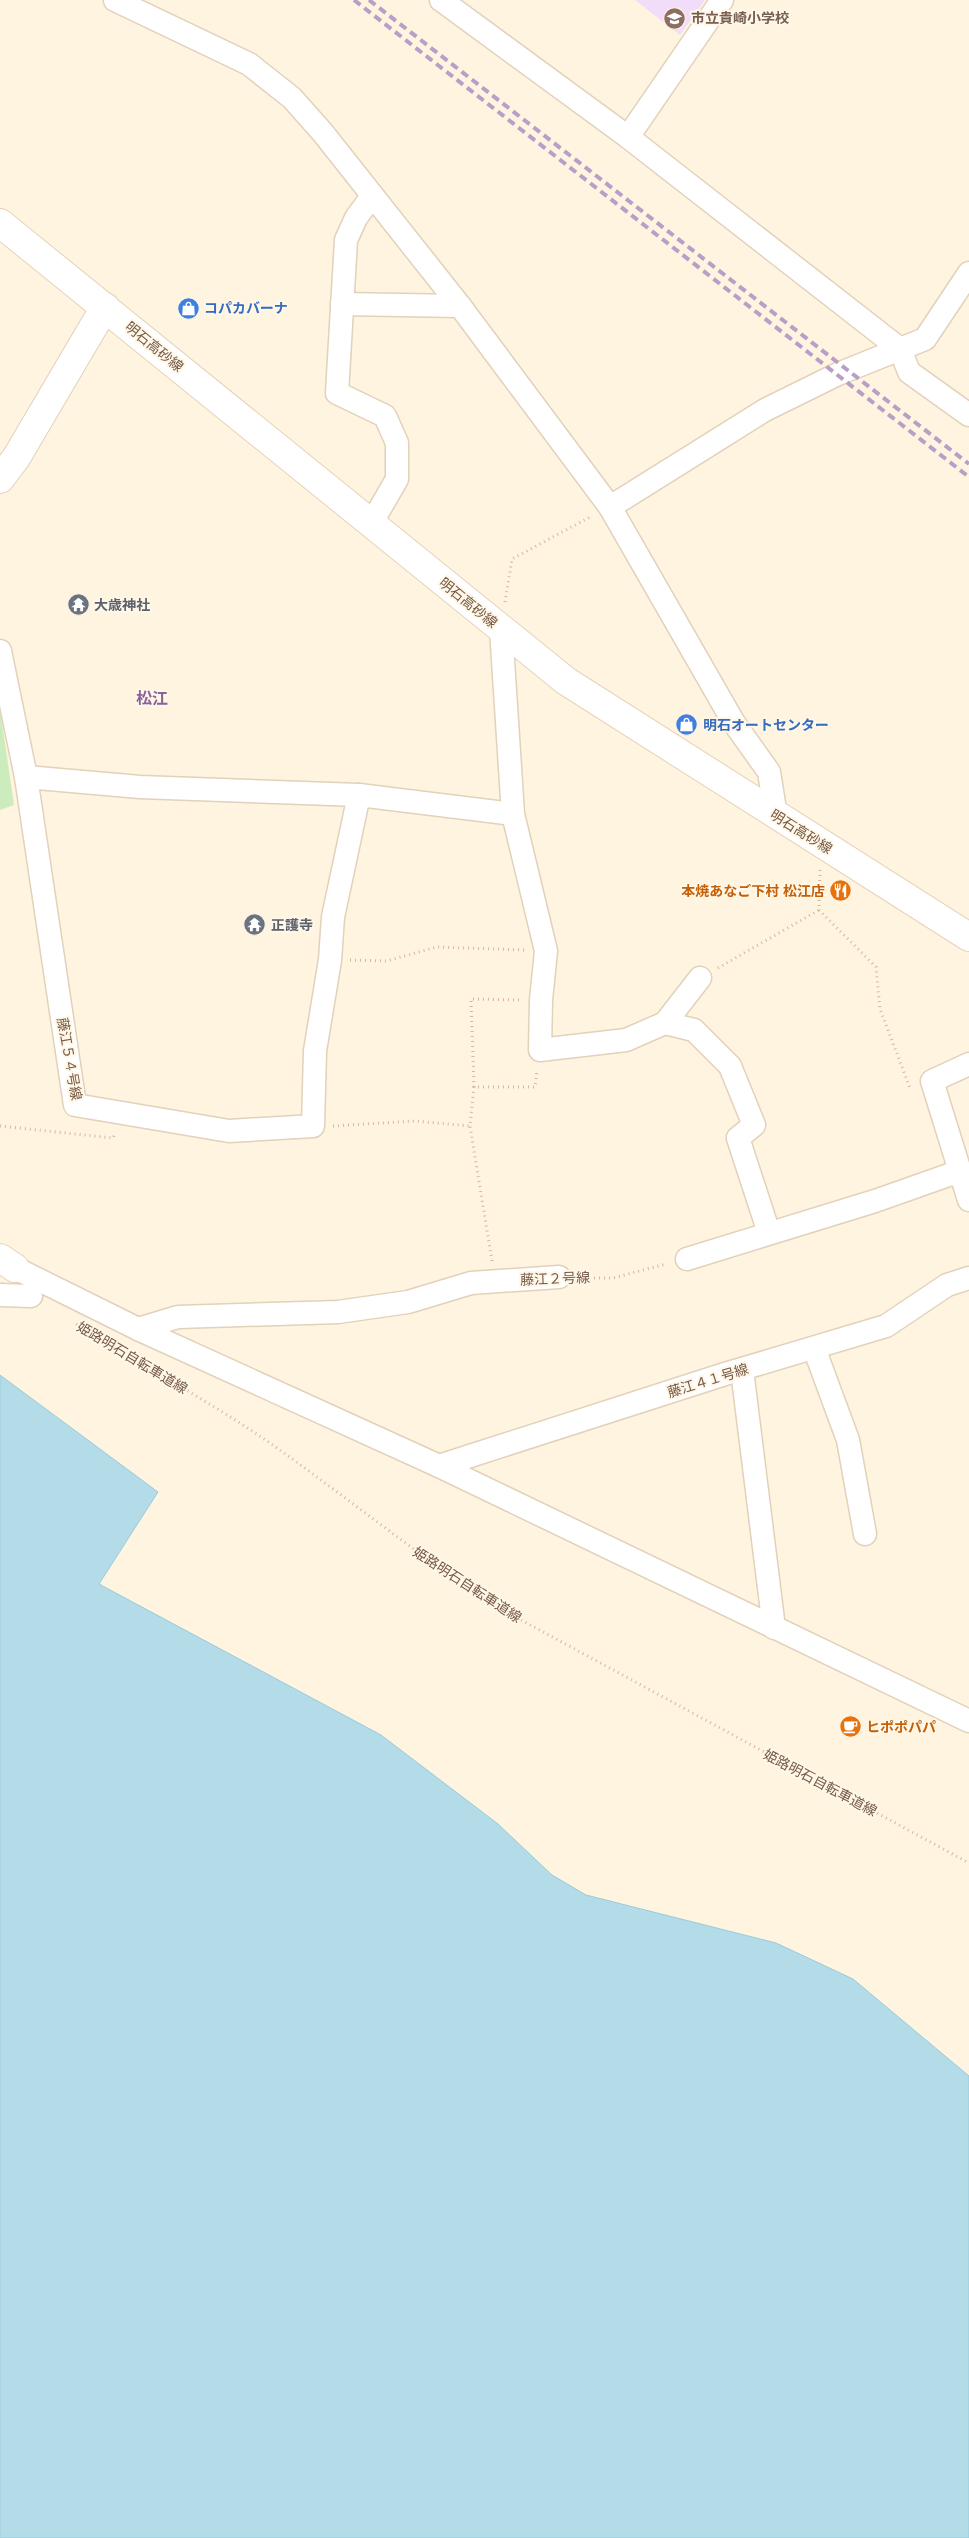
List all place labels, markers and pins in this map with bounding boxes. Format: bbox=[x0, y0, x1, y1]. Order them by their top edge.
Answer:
school or university icon: 市立貴崎小学校 bbox=[663, 6, 687, 30]
place label: 市立貴崎小学校 bbox=[691, 9, 789, 28]
shop icon: コパカバーナ bbox=[176, 296, 200, 320]
place label: コパカバーナ bbox=[204, 299, 288, 318]
temple icon: 大歳神社 bbox=[66, 593, 90, 617]
place label: 大歳神社 bbox=[94, 596, 150, 615]
shop icon: 明石オートセンター bbox=[675, 713, 699, 737]
place label: 明石オートセンター bbox=[703, 716, 829, 735]
restaurant icon: 本焼あなご下村 松江店 bbox=[829, 879, 853, 903]
place label: 本焼あなご下村 松江店 bbox=[681, 882, 825, 901]
temple icon: 正護寺 bbox=[243, 913, 267, 937]
place label: 正護寺 bbox=[271, 916, 313, 935]
cafe icon: ヒポポパパ bbox=[838, 1715, 862, 1739]
place label: ヒポポパパ bbox=[866, 1718, 936, 1737]

